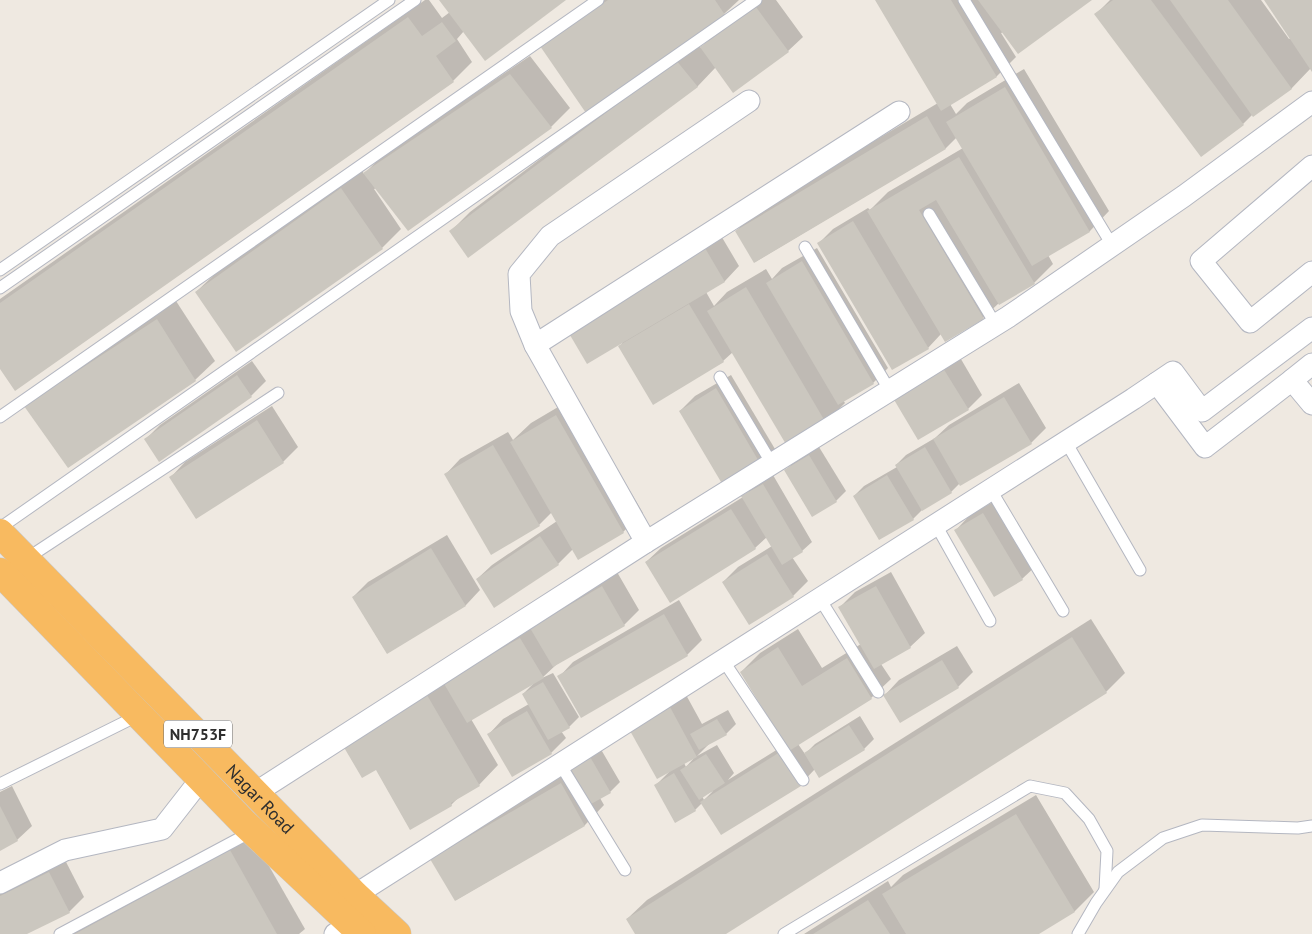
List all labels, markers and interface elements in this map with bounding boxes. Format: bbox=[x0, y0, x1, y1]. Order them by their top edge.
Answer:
road number: NH753F bbox=[164, 721, 232, 748]
street label: Nagar Road bbox=[221, 759, 300, 838]

